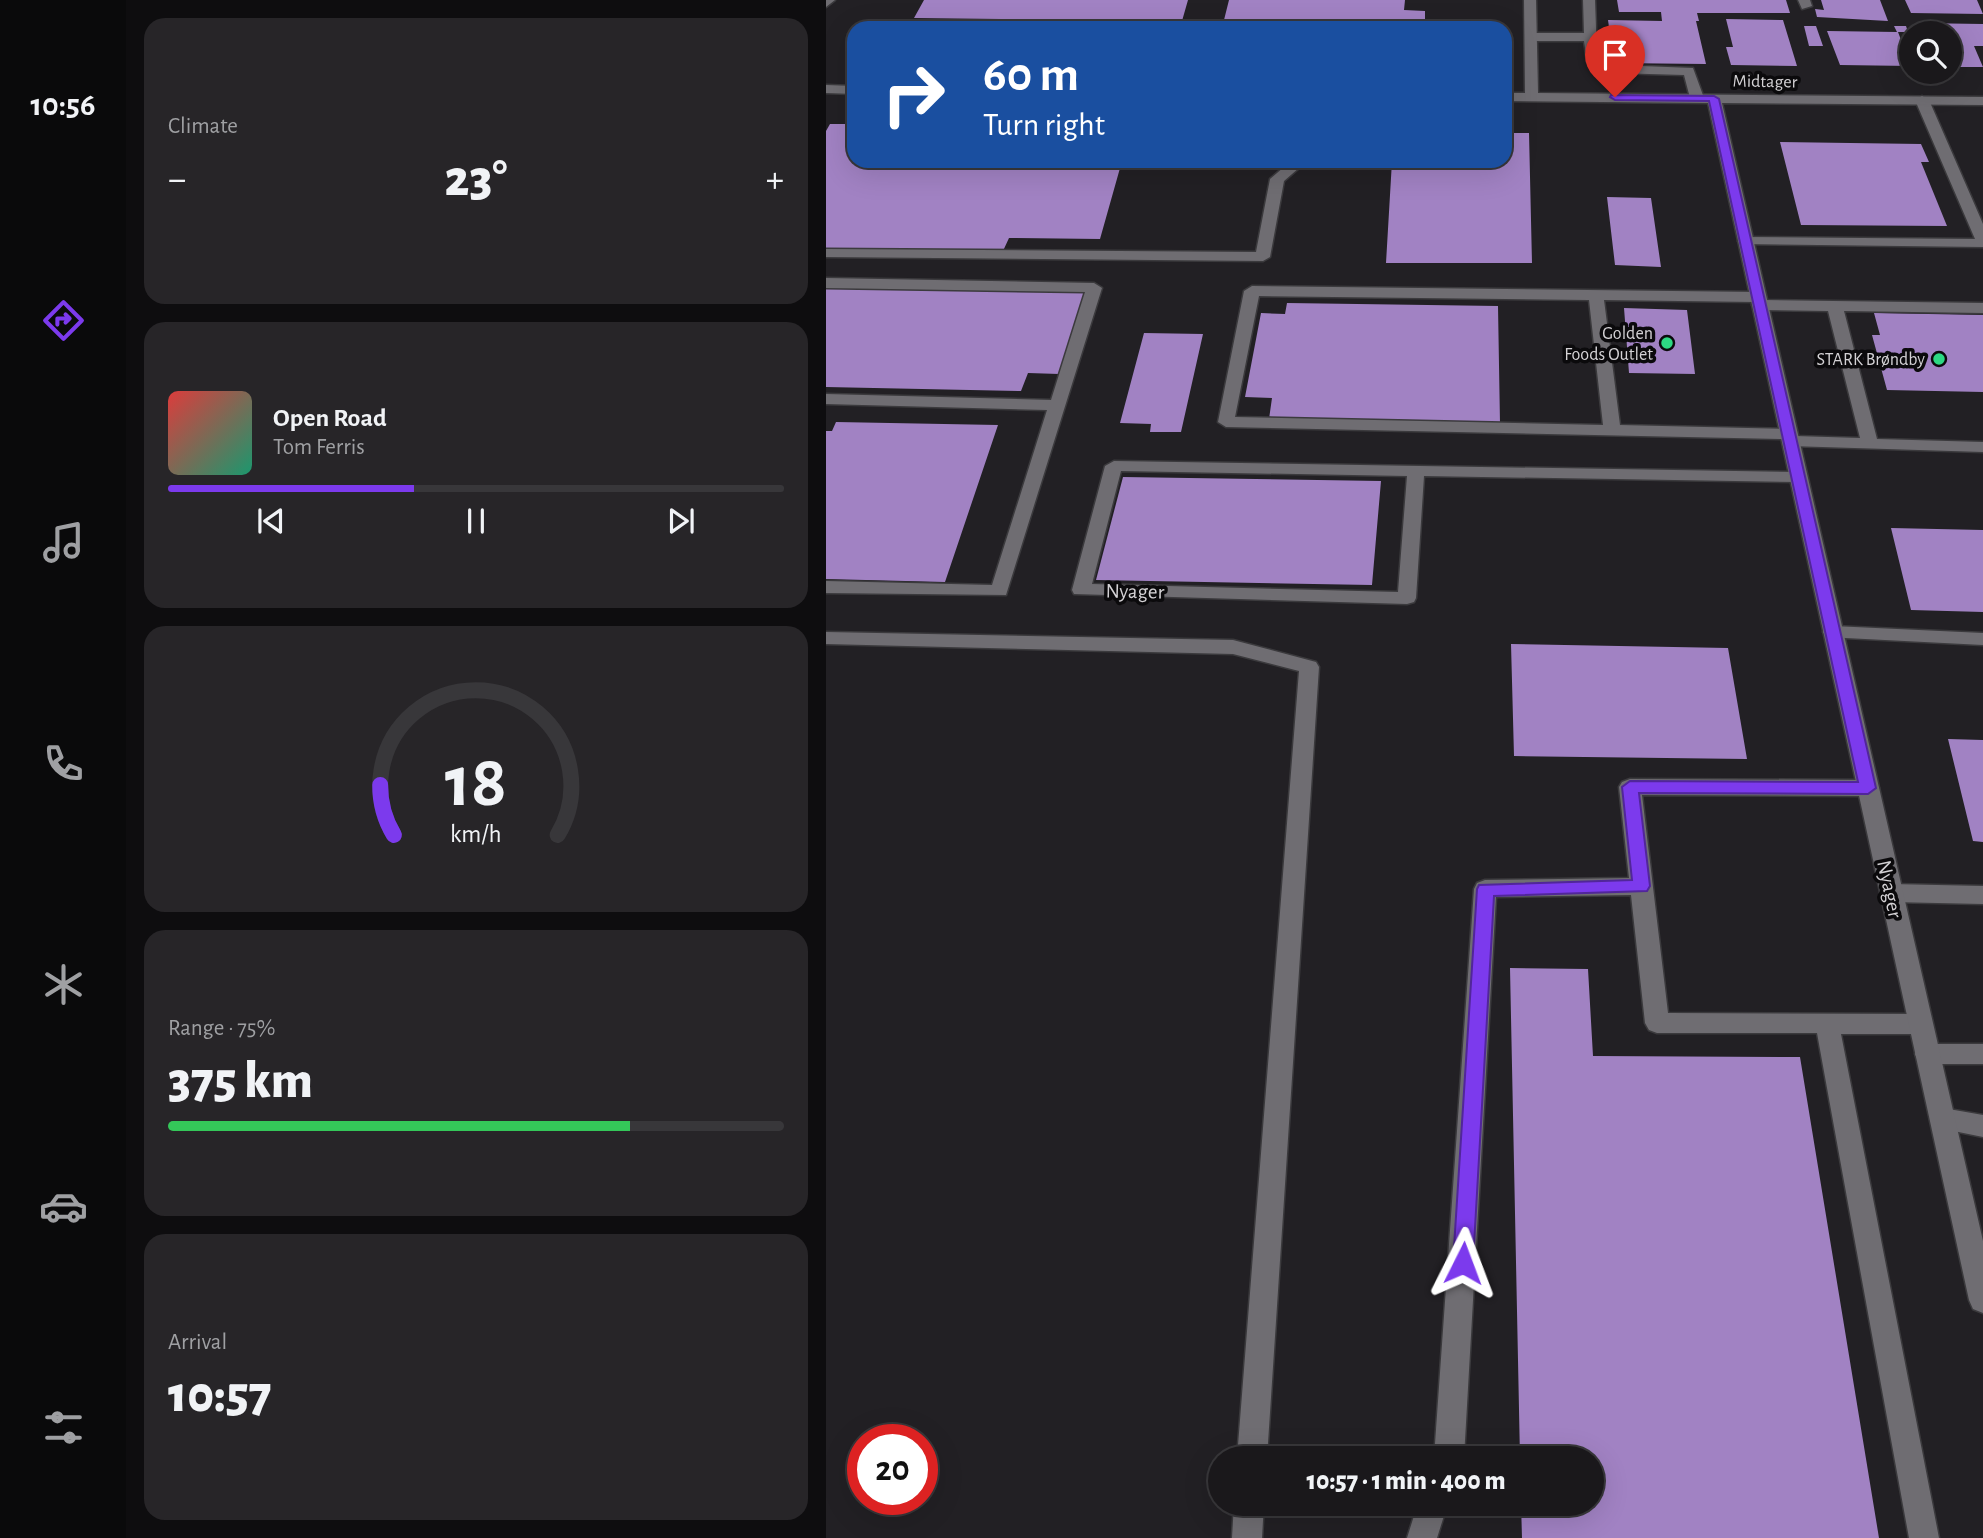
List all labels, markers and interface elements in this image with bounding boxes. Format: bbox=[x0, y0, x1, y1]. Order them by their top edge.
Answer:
map controls bbox=[1899, 21, 1962, 84]
button: search bbox=[1899, 21, 1962, 84]
pin bbox=[1585, 25, 1645, 97]
icon: arrive bbox=[1596, 36, 1634, 74]
icon: right bbox=[868, 49, 959, 140]
text: 60 m bbox=[983, 51, 1079, 100]
street label: Midtager bbox=[1732, 72, 1798, 92]
text: 10:56 bbox=[31, 89, 95, 121]
text: Turn right bbox=[983, 109, 1105, 141]
text: Climate bbox=[168, 115, 238, 138]
text: 23° bbox=[445, 153, 507, 205]
text: − bbox=[168, 161, 186, 199]
text: + bbox=[766, 161, 784, 199]
icon: directions bbox=[39, 296, 88, 345]
place label: Golden Foods Outlet bbox=[1564, 325, 1653, 364]
marker: Golden Foods Outlet bbox=[1659, 335, 1675, 351]
place label: STARK Brøndby bbox=[1817, 351, 1925, 369]
marker: STARK Brøndby bbox=[1931, 351, 1947, 367]
text: Open Road bbox=[273, 405, 387, 431]
text: Tom Ferris bbox=[273, 436, 365, 459]
icon: previous bbox=[252, 502, 290, 540]
icon: pause bbox=[457, 502, 495, 540]
icon: next bbox=[662, 502, 700, 540]
icon: music bbox=[39, 518, 88, 567]
street label: Nyager bbox=[1105, 580, 1165, 603]
icon: phone bbox=[39, 739, 88, 788]
text: 18 bbox=[445, 747, 507, 820]
text: km/h bbox=[450, 822, 502, 847]
street label: Nyager bbox=[1873, 858, 1906, 920]
icon: climate bbox=[39, 960, 88, 1009]
text: Range · 75% bbox=[168, 1017, 275, 1040]
text: 375 km bbox=[168, 1055, 313, 1107]
icon: car bbox=[39, 1182, 88, 1231]
position arrow bbox=[1426, 1226, 1500, 1300]
text: Arrival bbox=[168, 1331, 227, 1354]
text: 10:57 bbox=[168, 1369, 272, 1421]
icon: filters bbox=[39, 1403, 88, 1452]
speed limit sign: 20 bbox=[847, 1424, 938, 1515]
text: 10:57 · 1 min · 400 m bbox=[1306, 1468, 1506, 1494]

